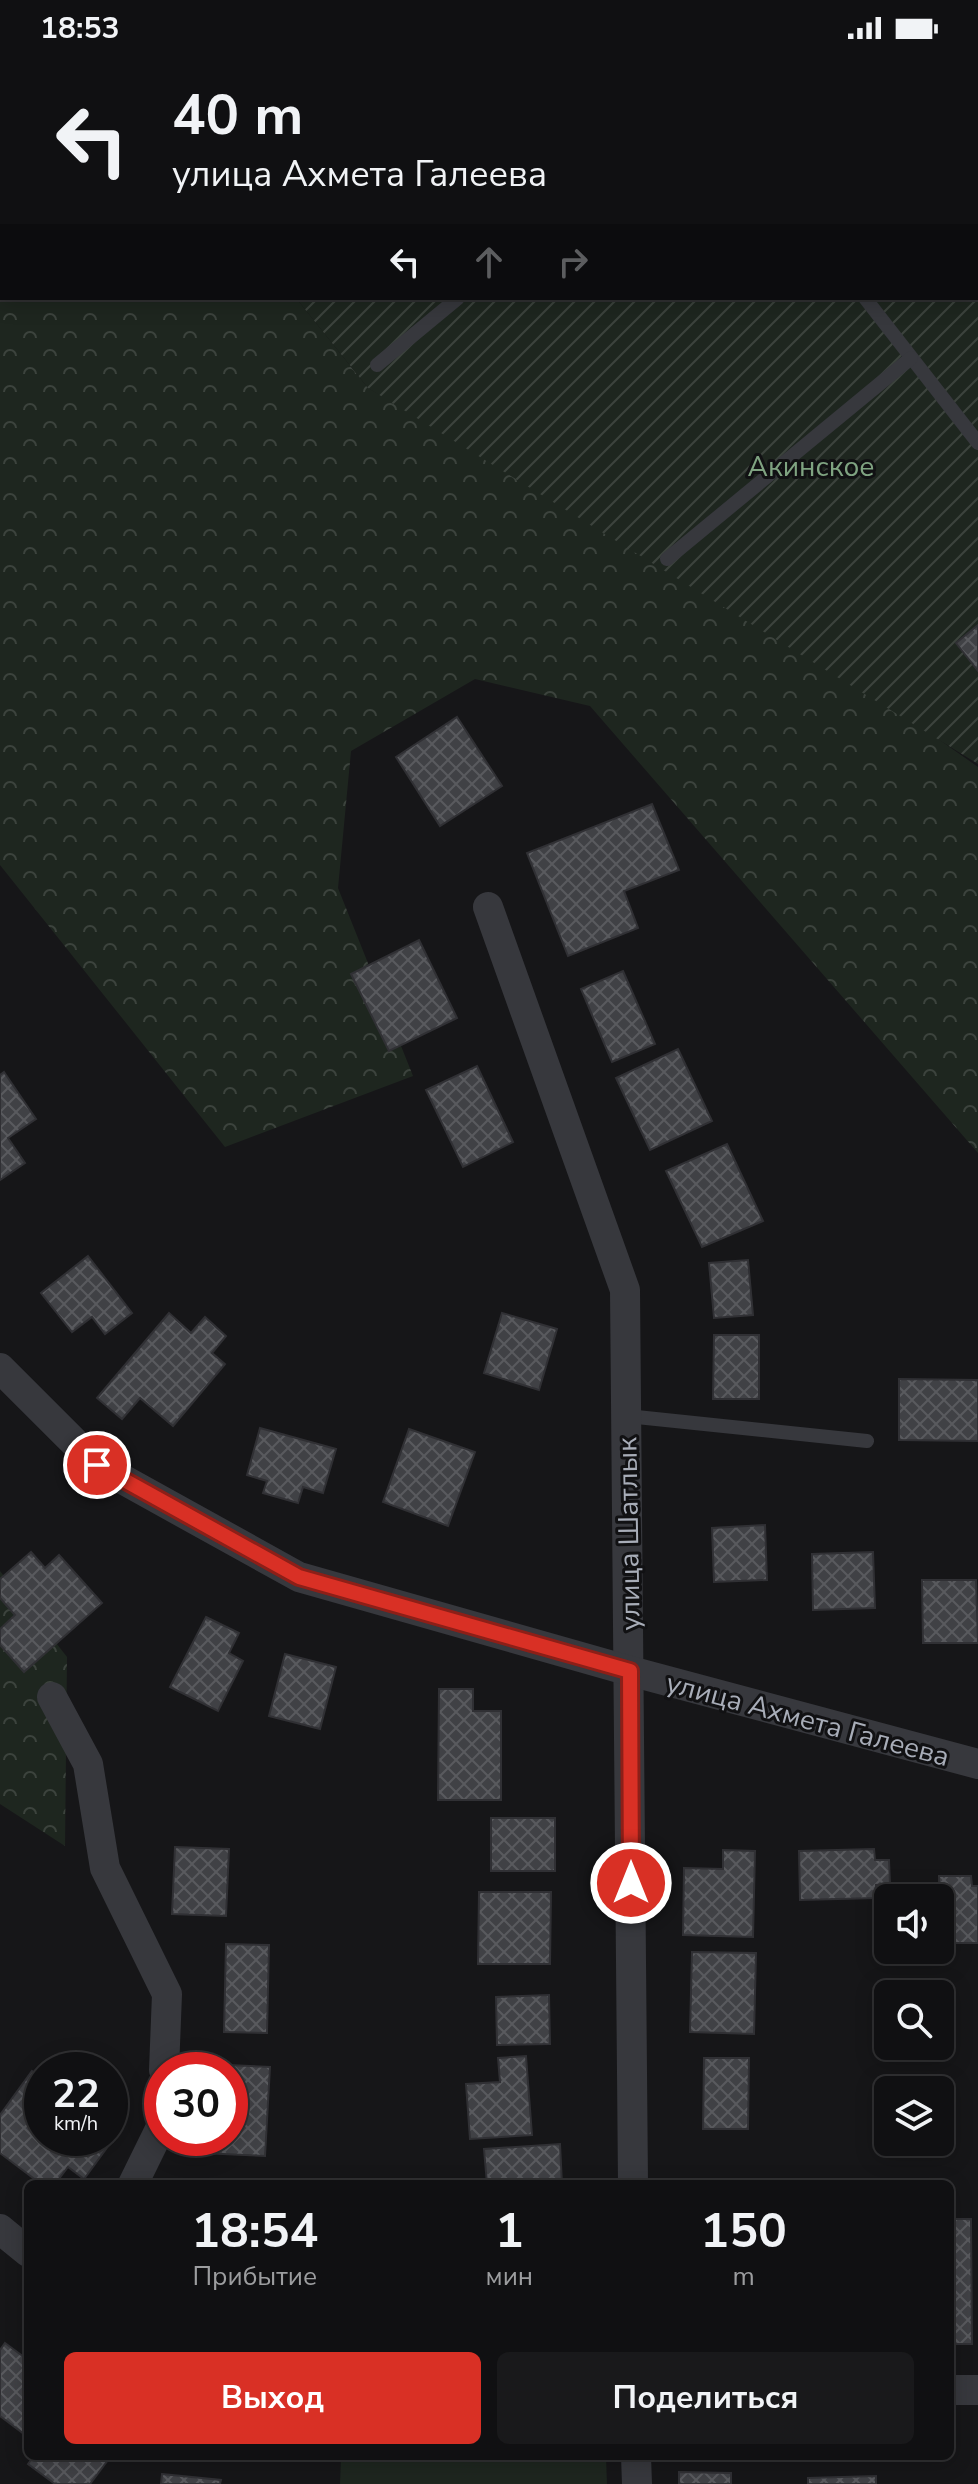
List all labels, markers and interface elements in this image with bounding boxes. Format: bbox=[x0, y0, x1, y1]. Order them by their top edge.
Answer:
text: 18:53 bbox=[40, 8, 119, 49]
text: 40 m bbox=[172, 77, 303, 154]
icon: left bbox=[40, 88, 144, 192]
text: улица Ахмета Галеева bbox=[172, 150, 547, 199]
icon: left bbox=[383, 240, 427, 284]
icon: ahead bbox=[467, 240, 511, 284]
icon: right bbox=[551, 240, 595, 284]
park label: Акинское bbox=[748, 448, 874, 486]
pin bbox=[63, 1431, 131, 1499]
street label: улица Шатлык bbox=[608, 1437, 650, 1631]
icon: arrive bbox=[75, 1443, 119, 1487]
street label: улица Ахмета Галеева bbox=[662, 1664, 954, 1776]
position arrow bbox=[589, 1841, 673, 1925]
map controls bbox=[874, 1884, 954, 2156]
button: sound bbox=[874, 1884, 954, 1964]
button: search bbox=[874, 1980, 954, 2060]
speed limit sign: 30 bbox=[144, 2052, 248, 2156]
text: 22 bbox=[52, 2067, 100, 2121]
button: layers bbox=[874, 2076, 954, 2156]
text: km/h bbox=[54, 2110, 98, 2137]
text: 18:54 bbox=[191, 2198, 318, 2264]
text: 1 bbox=[495, 2198, 524, 2264]
text: 150 bbox=[700, 2198, 787, 2264]
text: Прибытие bbox=[192, 2259, 317, 2294]
text: мин bbox=[486, 2259, 533, 2294]
text: m bbox=[732, 2259, 755, 2294]
button: Выход bbox=[64, 2352, 481, 2444]
button: Поделиться bbox=[497, 2352, 914, 2444]

